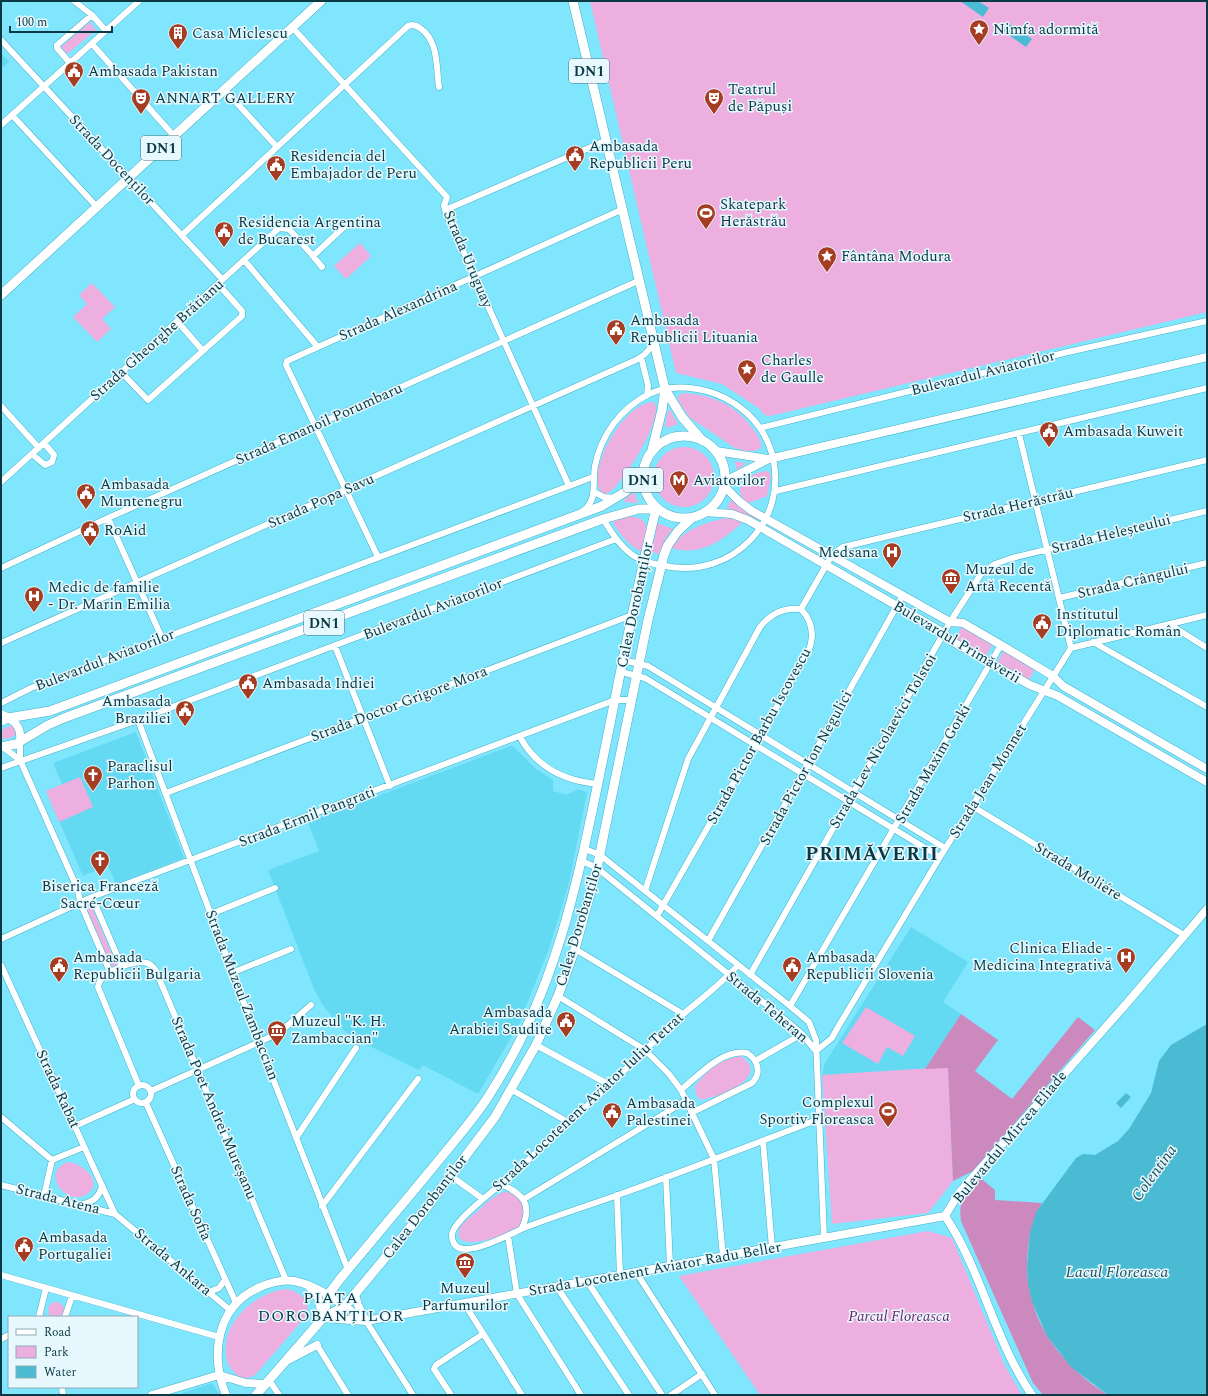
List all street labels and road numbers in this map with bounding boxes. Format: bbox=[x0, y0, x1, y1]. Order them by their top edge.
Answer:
road number: DN1 bbox=[569, 59, 609, 83]
street label: Strada Docenților bbox=[63, 109, 161, 211]
road number: DN1 bbox=[141, 136, 181, 160]
street label: Strada Uruguay bbox=[437, 207, 499, 312]
street label: Strada Gheorghe Brătianu bbox=[85, 273, 229, 407]
street label: Strada Alexandrina bbox=[335, 274, 462, 347]
street label: Bulevardul Aviatorilor bbox=[909, 344, 1058, 402]
street label: Strada Emanoil Porumbaru bbox=[232, 377, 406, 471]
street label: Strada Popa Savu bbox=[264, 467, 378, 535]
road number: DN1 bbox=[623, 468, 663, 492]
street label: Strada Herăstrău bbox=[960, 481, 1076, 529]
street label: Strada Heleșteului bbox=[1049, 508, 1173, 560]
street label: Calea Dorobanților bbox=[610, 540, 660, 670]
street label: Strada Crângului bbox=[1075, 557, 1191, 605]
street label: Bulevardul Aviatorilor bbox=[360, 572, 506, 646]
street label: Bulevardul Primăverii bbox=[889, 595, 1025, 689]
road number: DN1 bbox=[304, 611, 344, 635]
street label: Bulevardul Aviatorilor bbox=[32, 623, 178, 697]
street label: Strada Pictor Barbu Iscovescu bbox=[701, 643, 817, 829]
street label: Strada Lev Nicolaevici Tolstoi bbox=[823, 649, 943, 833]
street label: Strada Doctor Grigore Mora bbox=[307, 659, 491, 748]
street label: Strada Pictor Ion Negulici bbox=[754, 686, 858, 850]
street label: Strada Maxim Gorki bbox=[889, 700, 977, 828]
street label: Strada Jean Monnet bbox=[943, 719, 1033, 843]
street label: Strada Ermil Pangrati bbox=[235, 780, 379, 854]
street label: Strada Moliére bbox=[1030, 836, 1126, 906]
street label: Calea Dorobanților bbox=[549, 861, 609, 989]
street label: Strada Muzeul Zambaccian bbox=[199, 906, 285, 1084]
street label: Strada Teheran bbox=[721, 966, 813, 1049]
street label: Strada Locotenent Aviator Iuliu Tetrat bbox=[487, 1007, 689, 1197]
street label: Strada Poet Andrei Mureșanu bbox=[165, 1013, 263, 1203]
street label: Strada Rabat bbox=[30, 1046, 86, 1132]
street label: Bulevardul Mircea Eliade bbox=[947, 1065, 1073, 1209]
street label: Calea Dorobanților bbox=[377, 1150, 473, 1264]
street label: Strada Sofia bbox=[164, 1162, 218, 1245]
street label: Strada Atena bbox=[14, 1177, 103, 1221]
street label: Strada Ankara bbox=[129, 1223, 217, 1302]
street label: Strada Locotenent Aviator Radu Beller bbox=[527, 1235, 783, 1303]

